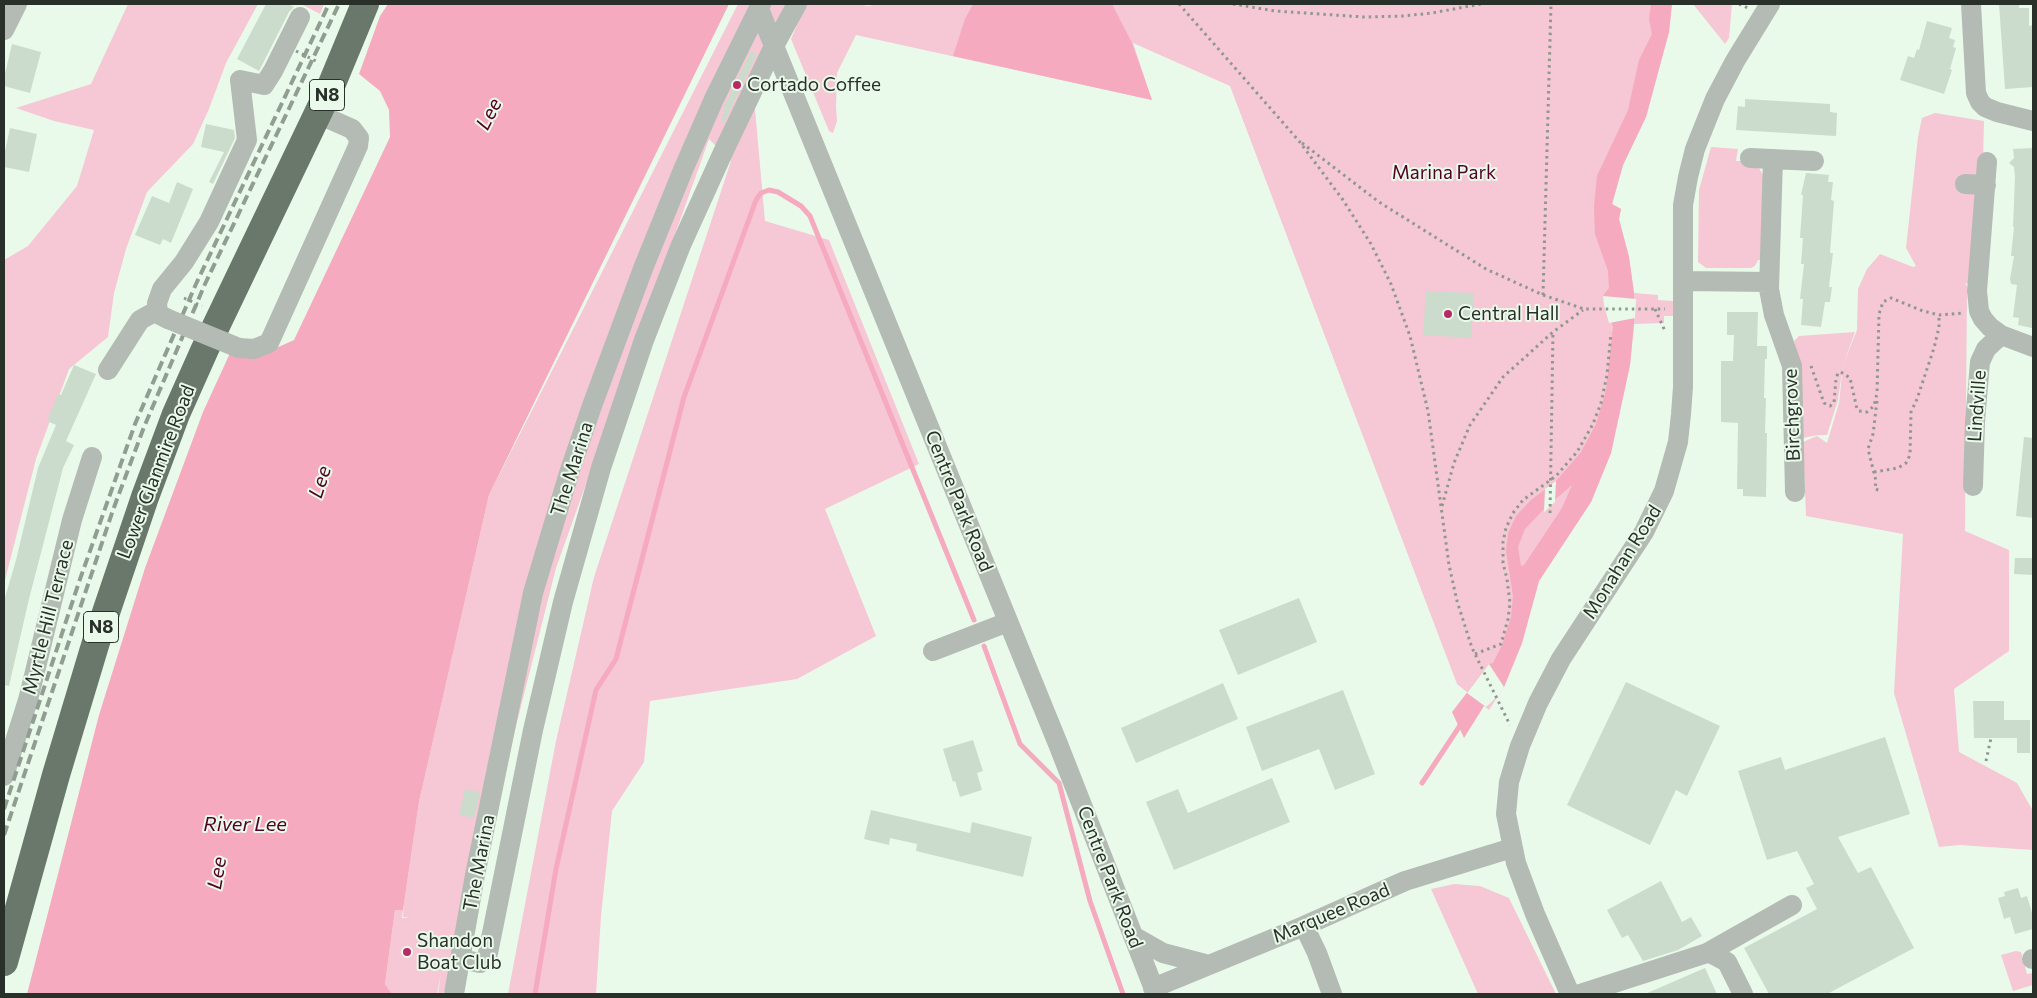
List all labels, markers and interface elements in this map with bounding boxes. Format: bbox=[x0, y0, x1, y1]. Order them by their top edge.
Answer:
place label: Cortado Coffee bbox=[747, 74, 881, 96]
marker: Cortado Coffee bbox=[731, 79, 743, 91]
road number: N8 bbox=[310, 80, 344, 110]
water label: Lee bbox=[471, 94, 507, 134]
park label: Marina Park bbox=[1392, 162, 1496, 184]
place label: Central Hall bbox=[1458, 303, 1559, 325]
marker: Central Hall bbox=[1442, 308, 1454, 320]
street label: Birchgrove bbox=[1779, 368, 1805, 462]
street label: Lindville bbox=[1963, 369, 1991, 443]
street label: Lower Glanmire Road bbox=[112, 382, 200, 562]
street label: The Marina bbox=[546, 419, 598, 519]
street label: Centre Park Road bbox=[920, 427, 998, 575]
water label: Lee bbox=[304, 463, 336, 501]
street label: Monahan Road bbox=[1578, 501, 1666, 623]
street label: Myrtle Hill Terrace bbox=[18, 537, 78, 697]
road number: N8 bbox=[84, 612, 118, 642]
street label: Centre Park Road bbox=[1072, 803, 1148, 951]
water label: River Lee bbox=[203, 812, 287, 836]
street label: The Marina bbox=[458, 813, 500, 913]
water label: Lee bbox=[202, 855, 232, 891]
street label: Marquee Road bbox=[1269, 878, 1393, 948]
place label: Shandon Boat Club bbox=[417, 930, 502, 974]
marker: Shandon Boat Club bbox=[401, 946, 413, 958]

